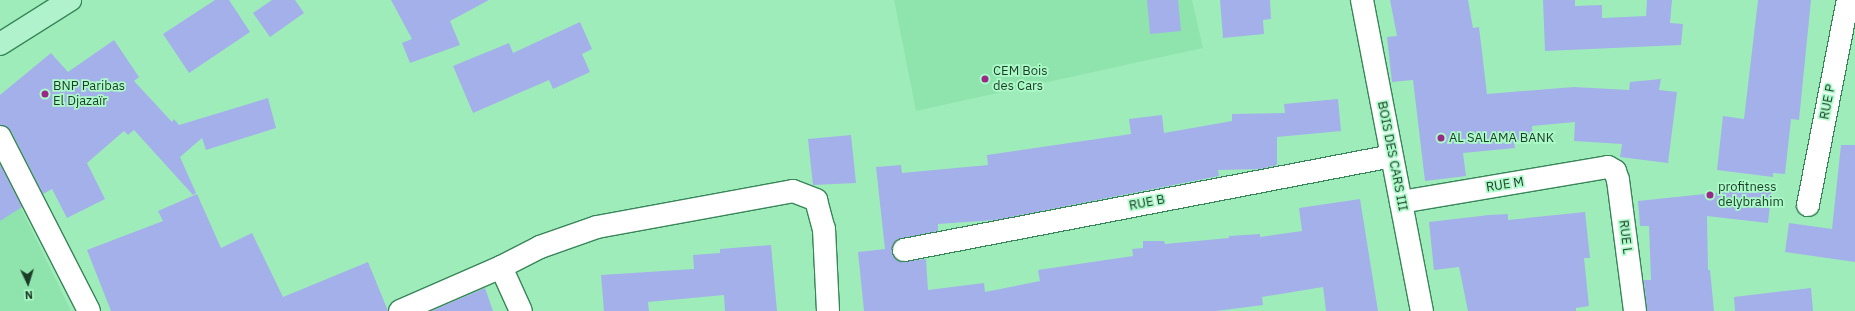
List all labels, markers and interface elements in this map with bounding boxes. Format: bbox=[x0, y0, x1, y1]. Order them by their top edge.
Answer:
place label: CEM Bois des Cars bbox=[993, 64, 1048, 95]
marker: CEM Bois des Cars bbox=[980, 74, 990, 84]
place label: BNP Paribas El Djazaïr bbox=[53, 79, 125, 110]
street label: RUE P bbox=[1817, 83, 1839, 121]
marker: BNP Paribas El Djazaïr bbox=[40, 89, 50, 99]
street label: BOIS DES CARS III bbox=[1374, 100, 1410, 212]
place label: AL SALAMA BANK bbox=[1449, 130, 1554, 146]
marker: AL SALAMA BANK bbox=[1436, 133, 1446, 143]
street label: RUE M bbox=[1485, 174, 1525, 196]
place label: profitness delybrahim bbox=[1718, 180, 1784, 211]
marker: profitness delybrahim bbox=[1705, 190, 1715, 200]
street label: RUE B bbox=[1128, 192, 1166, 214]
street label: RUE L bbox=[1615, 219, 1635, 255]
north arrow bbox=[8, 263, 48, 303]
text: N bbox=[24, 288, 33, 302]

